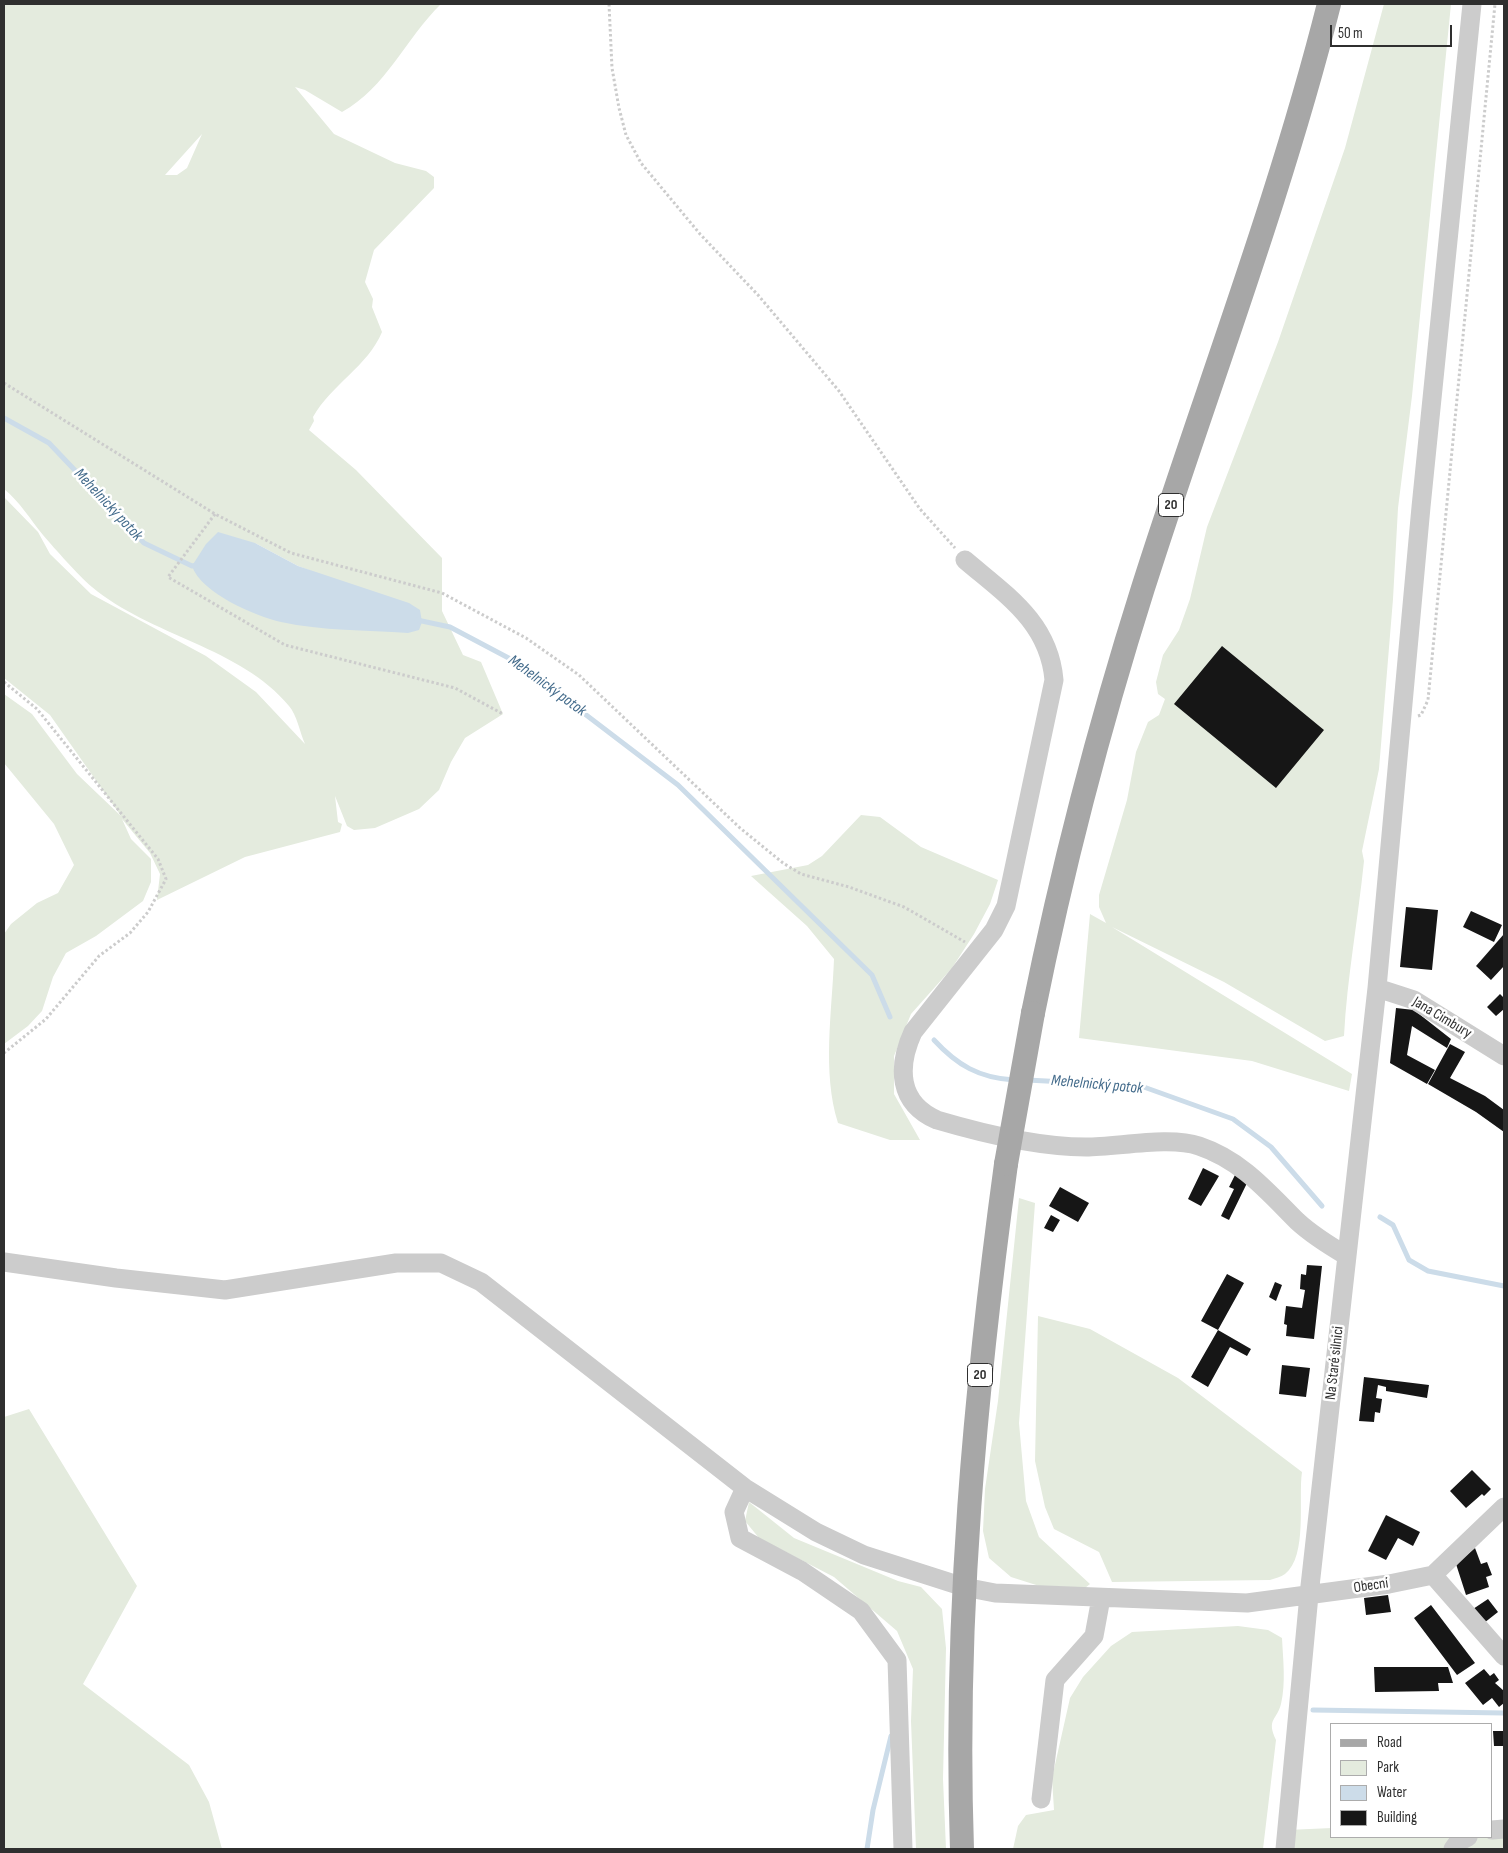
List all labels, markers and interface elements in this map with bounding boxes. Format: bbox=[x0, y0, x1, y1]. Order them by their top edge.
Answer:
scale bar bbox=[1333, 15, 1456, 47]
text: 50 m bbox=[1338, 24, 1363, 43]
water label: Mehelnický potok bbox=[70, 465, 146, 545]
road number: 20 bbox=[1158, 494, 1184, 516]
water label: Mehelnický potok bbox=[504, 651, 590, 721]
street label: Jana Cimbury bbox=[1409, 993, 1475, 1043]
water label: Mehelnický potok bbox=[1050, 1071, 1144, 1099]
street label: Na Staré silnici bbox=[1322, 1325, 1348, 1401]
road number: 20 bbox=[968, 1364, 992, 1386]
street label: Obecní bbox=[1353, 1575, 1389, 1597]
legend bbox=[1330, 1723, 1493, 1838]
text: Road bbox=[1377, 1733, 1402, 1752]
text: Park bbox=[1377, 1758, 1399, 1777]
text: Water bbox=[1377, 1783, 1407, 1802]
text: Building bbox=[1377, 1808, 1417, 1827]

